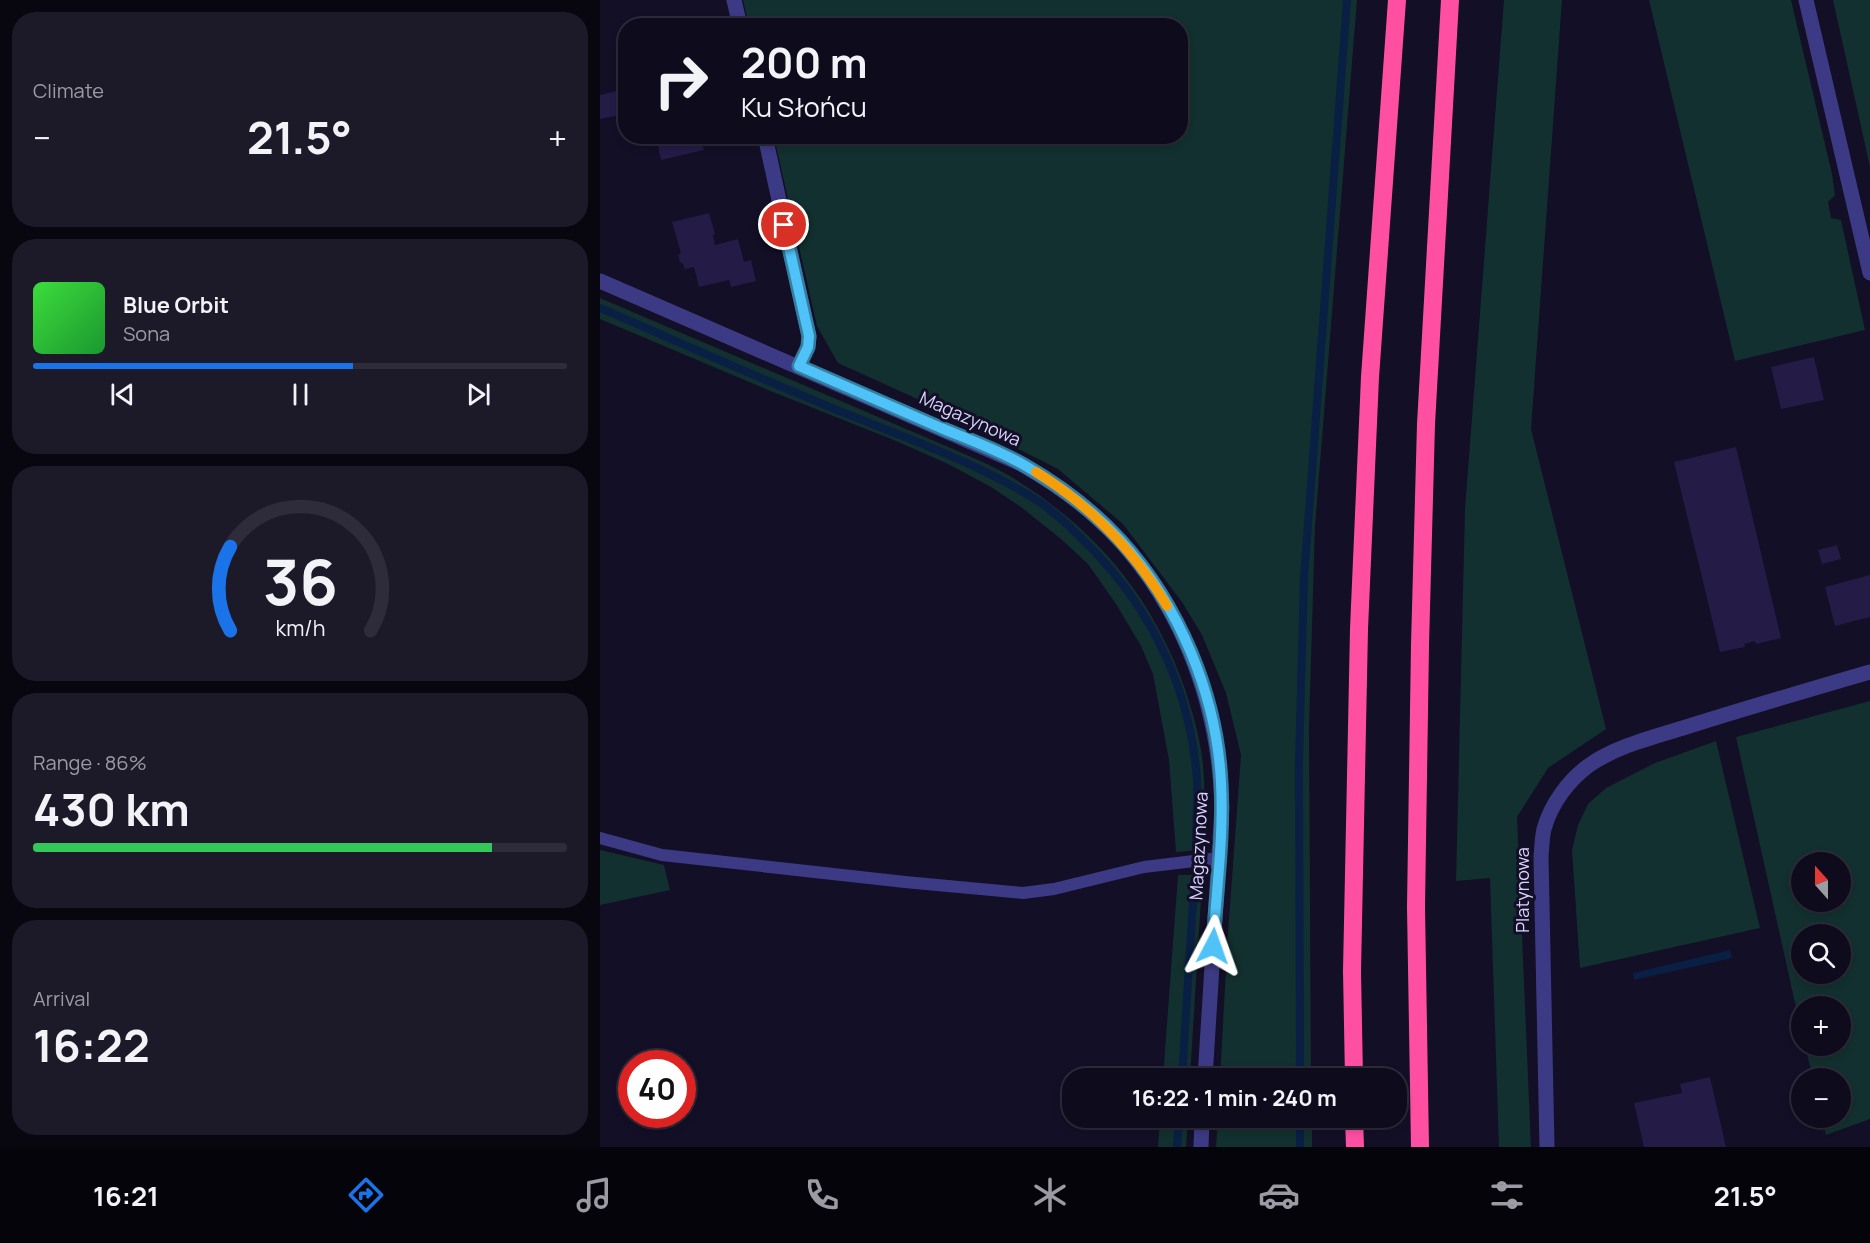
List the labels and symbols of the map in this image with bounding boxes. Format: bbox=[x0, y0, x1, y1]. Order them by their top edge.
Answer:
pin bbox=[758, 199, 809, 250]
street label: Magazynowa bbox=[916, 385, 1025, 451]
street label: Magazynowa bbox=[1183, 791, 1213, 901]
street label: Platynowa bbox=[1510, 847, 1534, 933]
north arrow bbox=[1791, 852, 1851, 912]
position arrow bbox=[1181, 914, 1245, 978]
speed limit sign: 40 bbox=[618, 1050, 696, 1128]

